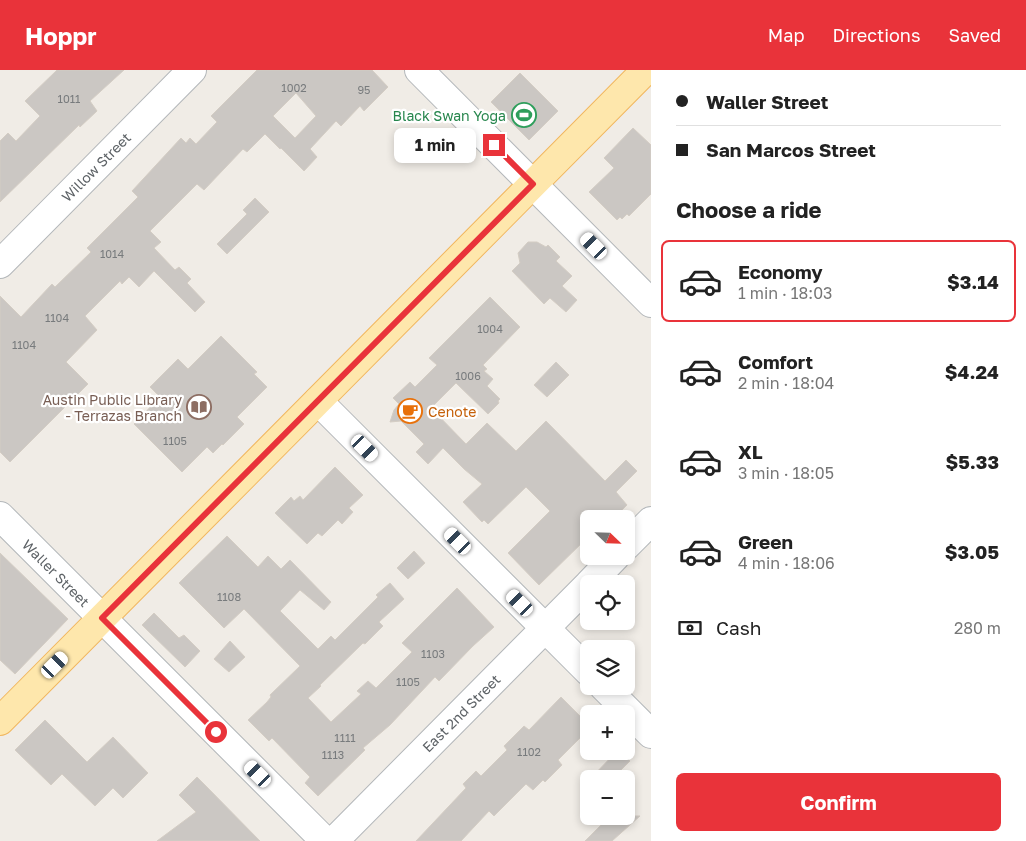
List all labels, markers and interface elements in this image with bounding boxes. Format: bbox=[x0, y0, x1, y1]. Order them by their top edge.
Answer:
text: Hoppr bbox=[25, 21, 97, 50]
text: Map bbox=[768, 24, 804, 46]
text: Directions bbox=[832, 24, 920, 46]
text: Saved bbox=[948, 24, 1001, 46]
house number: 1002 bbox=[281, 81, 307, 94]
house number: 95 bbox=[357, 83, 371, 96]
text: Waller Street bbox=[706, 90, 828, 113]
house number: 1011 bbox=[58, 92, 80, 105]
sports icon: Black Swan Yoga bbox=[511, 102, 537, 128]
place label: Black Swan Yoga bbox=[393, 107, 506, 124]
callout: 1 min bbox=[394, 128, 476, 162]
street label: Willow Street bbox=[58, 129, 134, 205]
route end bbox=[483, 134, 505, 156]
text: 1 min bbox=[415, 135, 455, 155]
text: San Marcos Street bbox=[706, 138, 876, 161]
text: Choose a ride bbox=[676, 196, 822, 223]
car bbox=[578, 230, 609, 262]
house number: 1014 bbox=[100, 247, 124, 260]
icon: car bbox=[678, 259, 723, 304]
text: Economy bbox=[738, 260, 823, 283]
text: $3.14 bbox=[947, 270, 999, 293]
text: 1 min · 18:03 bbox=[738, 283, 832, 303]
house number: 1104 bbox=[45, 311, 69, 324]
house number: 1004 bbox=[477, 322, 503, 335]
house number: 1104 bbox=[12, 338, 36, 351]
icon: car bbox=[678, 349, 723, 394]
text: Comfort bbox=[738, 350, 813, 373]
text: $4.24 bbox=[945, 360, 999, 383]
house number: 1006 bbox=[455, 369, 481, 382]
text: 2 min · 18:04 bbox=[738, 373, 834, 393]
place label: Austin Public Library - Terrazas Branch bbox=[43, 391, 182, 424]
library icon: Austin Public Library - Terrazas Branch bbox=[186, 394, 212, 420]
cafe icon: Cenote bbox=[397, 398, 423, 424]
place label: Cenote bbox=[428, 403, 476, 420]
car bbox=[349, 432, 380, 464]
house number: 1105 bbox=[163, 434, 187, 447]
icon: car bbox=[678, 439, 723, 484]
text: XL bbox=[738, 440, 763, 463]
text: $5.33 bbox=[945, 450, 999, 473]
text: 3 min · 18:05 bbox=[738, 463, 834, 483]
north arrow bbox=[580, 510, 635, 565]
map controls bbox=[580, 510, 635, 825]
car bbox=[442, 525, 473, 557]
icon: car bbox=[678, 529, 723, 574]
text: Green bbox=[738, 530, 793, 553]
street label: Waller Street bbox=[19, 536, 93, 610]
text: $3.05 bbox=[945, 540, 999, 563]
text: 4 min · 18:06 bbox=[738, 553, 835, 573]
button: locate bbox=[580, 575, 635, 630]
car bbox=[504, 587, 535, 619]
house number: 1108 bbox=[217, 590, 241, 603]
icon: cash bbox=[676, 614, 704, 642]
text: Cash bbox=[716, 616, 761, 639]
text: 280 m bbox=[954, 618, 1001, 638]
button: layers bbox=[580, 640, 635, 695]
house number: 1103 bbox=[421, 647, 445, 660]
car bbox=[39, 649, 70, 681]
street label: East 2nd Street bbox=[419, 671, 503, 755]
house number: 1105 bbox=[396, 675, 420, 688]
button: + bbox=[580, 705, 635, 760]
route start bbox=[205, 721, 227, 743]
house number: 1111 bbox=[334, 731, 356, 744]
house number: 1102 bbox=[517, 745, 541, 758]
house number: 1113 bbox=[322, 748, 344, 761]
car bbox=[242, 758, 273, 790]
button: − bbox=[580, 770, 635, 825]
button: Confirm bbox=[676, 773, 1001, 831]

